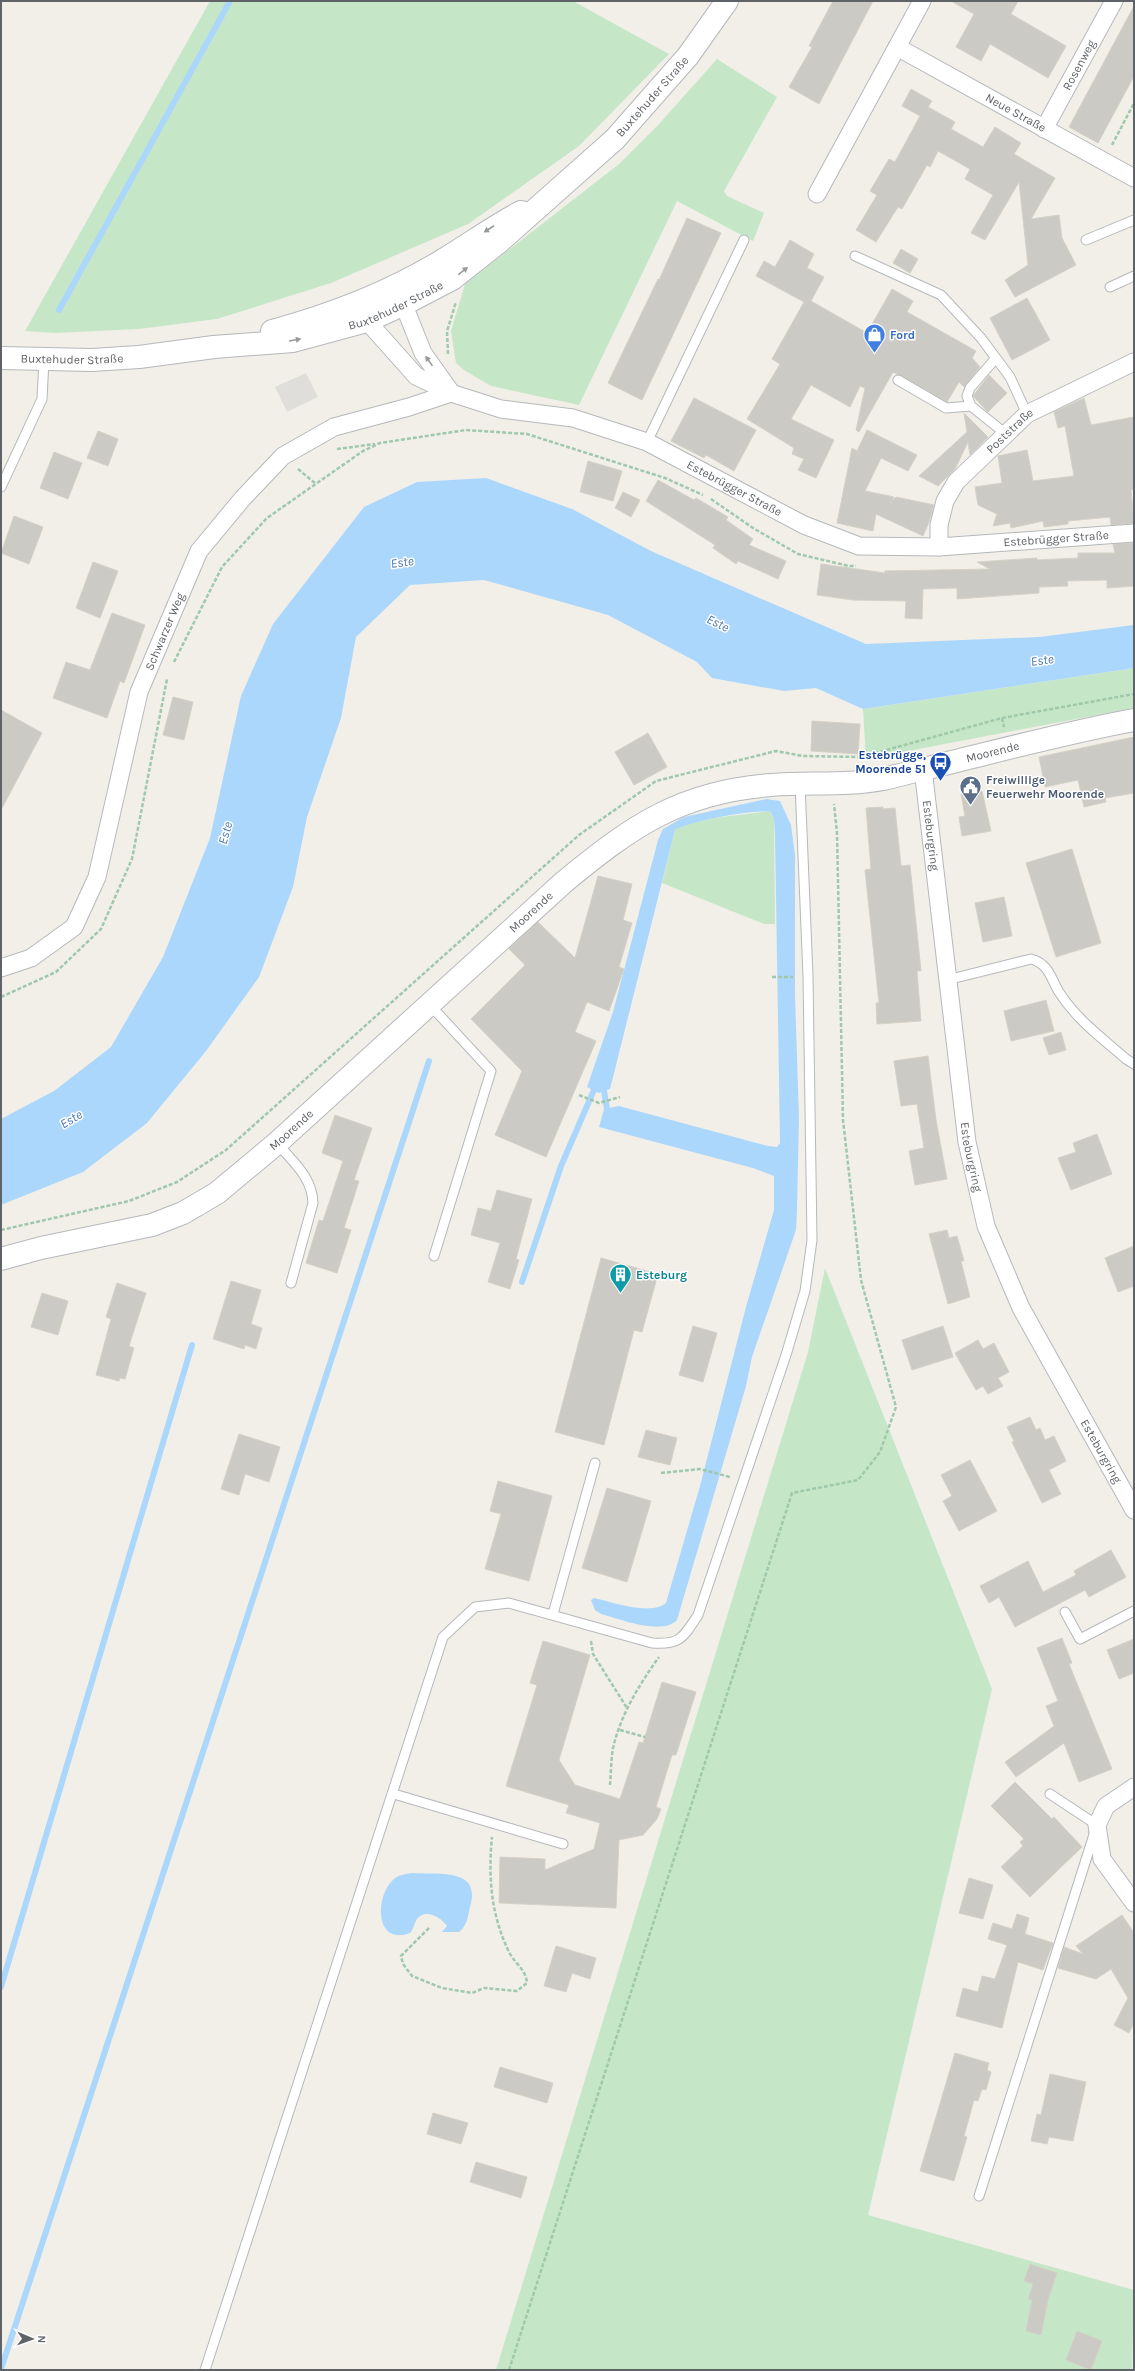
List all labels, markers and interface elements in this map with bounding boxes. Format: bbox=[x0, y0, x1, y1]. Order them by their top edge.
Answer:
street label: Rosenweg bbox=[1060, 37, 1099, 93]
street label: Buxtehuder Straße bbox=[613, 53, 692, 140]
street label: Neue Straße bbox=[983, 90, 1048, 135]
one-way arrow bbox=[484, 226, 495, 233]
one-way arrow bbox=[458, 266, 469, 275]
street label: Buxtehuder Straße bbox=[347, 278, 445, 333]
shop icon: Ford bbox=[861, 322, 887, 355]
place label: Ford bbox=[890, 328, 915, 342]
one-way arrow bbox=[288, 337, 301, 343]
street label: Buxtehuder Straße bbox=[20, 351, 124, 367]
one-way arrow bbox=[425, 356, 433, 366]
street label: Poststraße bbox=[983, 405, 1035, 456]
street label: Estebrügger Straße bbox=[684, 457, 784, 519]
street label: Estebrügger Straße bbox=[1003, 528, 1109, 549]
water label: Este bbox=[389, 553, 415, 571]
street label: Schwarzer Weg bbox=[142, 591, 187, 672]
water label: Este bbox=[704, 611, 732, 635]
water label: Este bbox=[1029, 651, 1055, 669]
street label: Moorende bbox=[965, 739, 1021, 765]
place label: Estebrügge, Moorende 51 bbox=[855, 748, 926, 776]
bus stop icon: Estebrügge, Moorende 51 bbox=[928, 749, 954, 782]
place label: Freiwillige Feuerwehr Moorende bbox=[986, 773, 1104, 801]
public building icon: Freiwillige Feuerwehr Moorende bbox=[958, 774, 984, 807]
street label: Esteburgring bbox=[920, 799, 942, 872]
water label: Este bbox=[215, 820, 235, 846]
street label: Moorende bbox=[506, 889, 556, 935]
water label: Este bbox=[57, 1107, 85, 1131]
street label: Moorende bbox=[267, 1107, 316, 1153]
street label: Esteburgring bbox=[958, 1121, 985, 1193]
building icon: Esteburg bbox=[608, 1262, 634, 1295]
place label: Esteburg bbox=[636, 1268, 687, 1282]
street label: Esteburgring bbox=[1078, 1417, 1125, 1486]
north arrow bbox=[12, 2319, 52, 2359]
text: N bbox=[35, 2335, 48, 2344]

